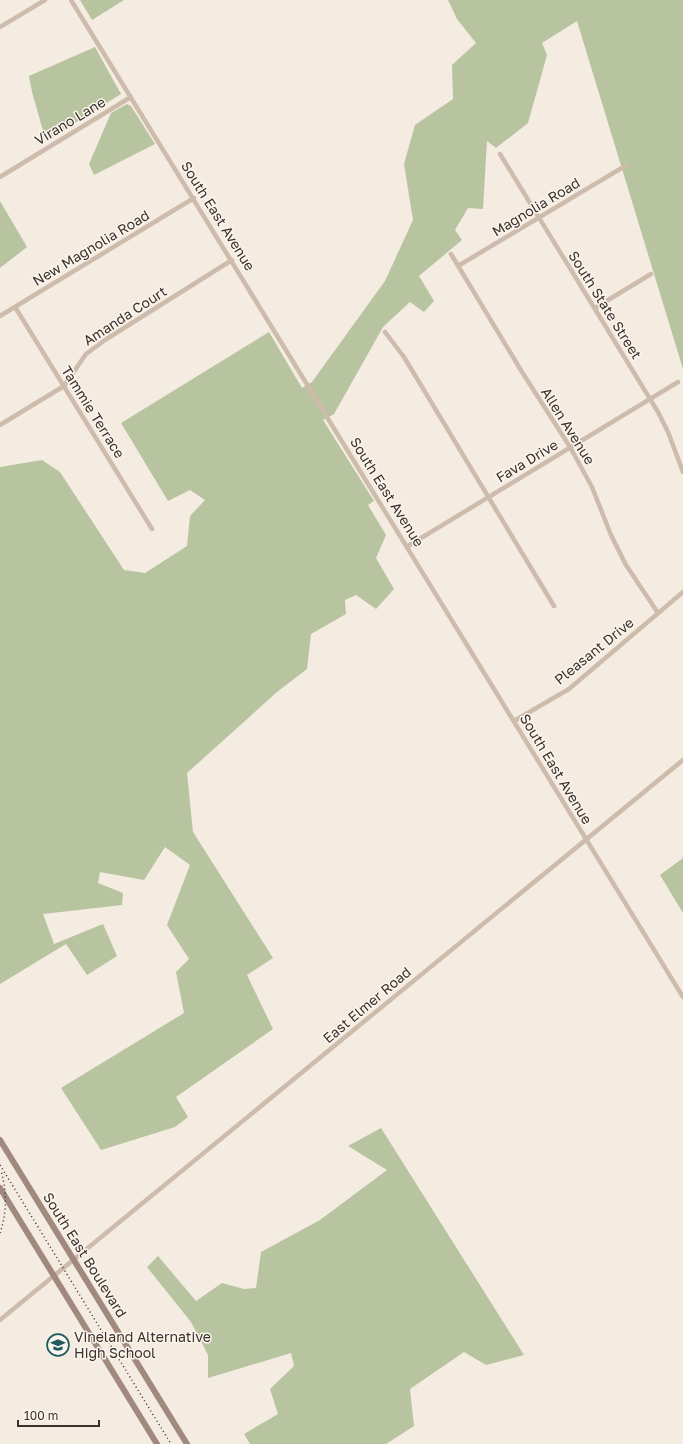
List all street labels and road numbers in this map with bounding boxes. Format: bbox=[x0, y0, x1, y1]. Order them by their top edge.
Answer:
street label: Virano Lane bbox=[31, 93, 108, 148]
street label: South East Avenue bbox=[178, 158, 259, 274]
street label: Magnolia Road bbox=[489, 174, 583, 239]
street label: New Magnolia Road bbox=[29, 206, 152, 289]
street label: South State Street bbox=[565, 248, 646, 362]
street label: Amanda Court bbox=[80, 282, 170, 349]
street label: Tammie Terrace bbox=[58, 363, 129, 461]
street label: Allen Avenue bbox=[538, 384, 599, 467]
street label: South East Avenue bbox=[347, 434, 428, 550]
street label: Fava Drive bbox=[493, 435, 561, 486]
street label: Pleasant Drive bbox=[551, 613, 637, 688]
street label: South East Avenue bbox=[517, 710, 596, 827]
street label: East Elmer Road bbox=[319, 963, 414, 1046]
street label: South East Boulevard bbox=[40, 1189, 131, 1320]

